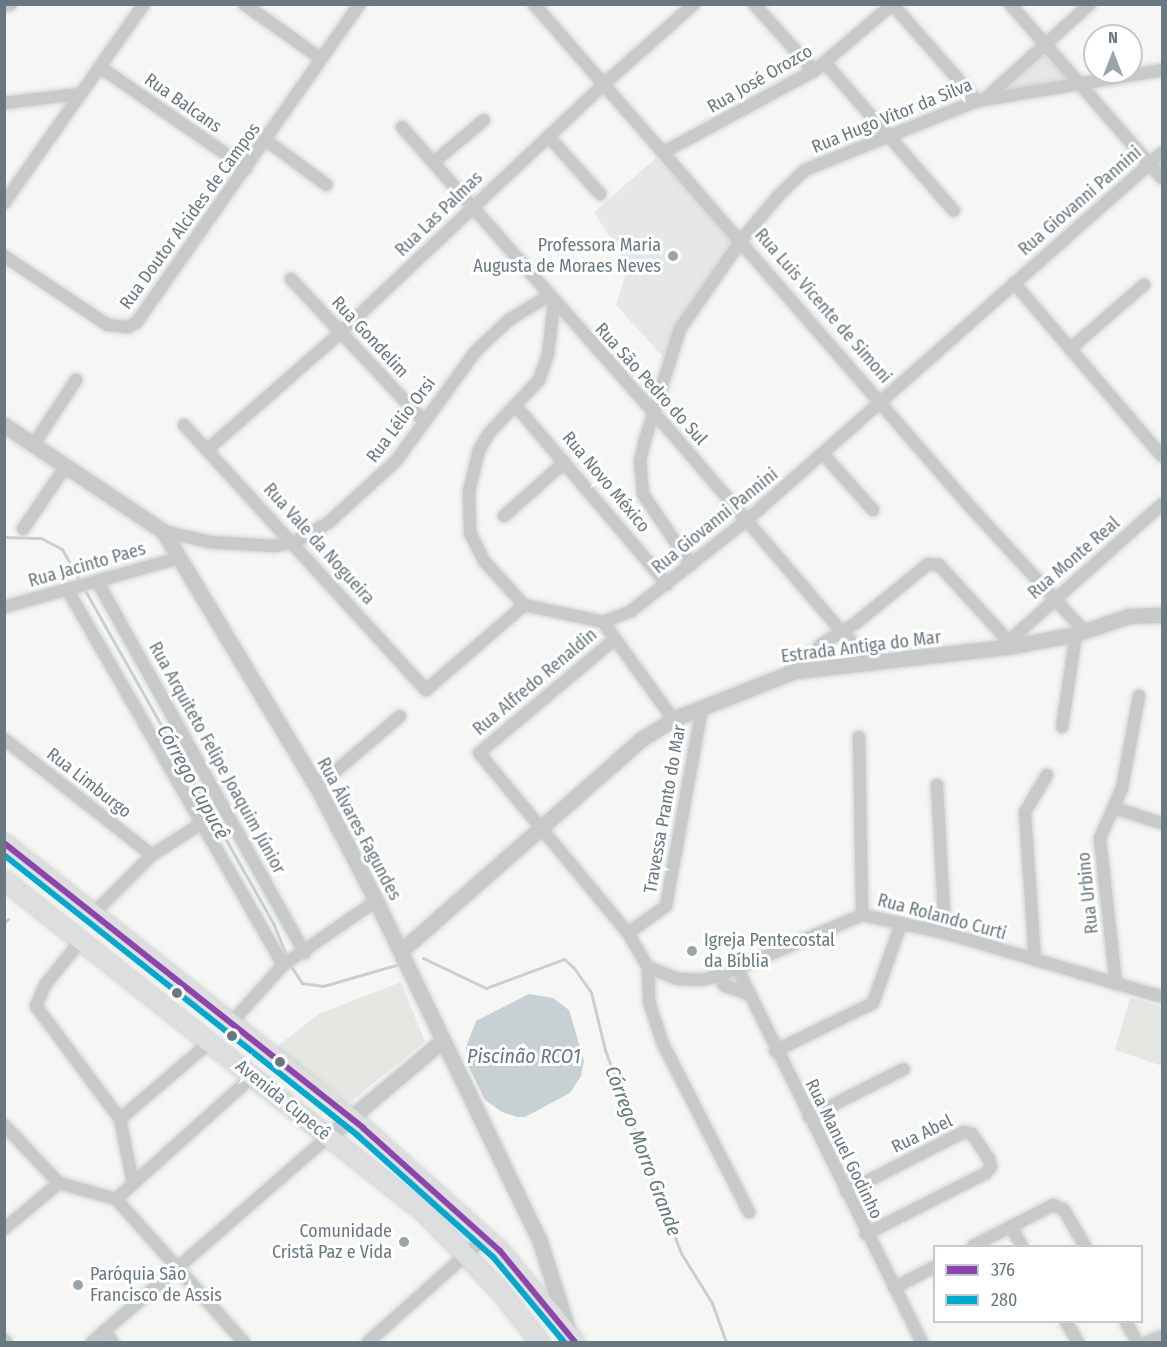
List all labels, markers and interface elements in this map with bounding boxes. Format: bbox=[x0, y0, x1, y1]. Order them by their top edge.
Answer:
north arrow bbox=[1083, 24, 1143, 84]
text: N bbox=[1108, 28, 1118, 47]
street label: Rua José Orozco bbox=[704, 40, 816, 118]
street label: Rua Balcans bbox=[140, 69, 226, 137]
street label: Rua Hugo Vitor da Silva bbox=[809, 74, 975, 158]
street label: Rua Doutor Alcides de Campos bbox=[115, 119, 265, 313]
street label: Rua Giovanni Pannini bbox=[1014, 142, 1146, 260]
street label: Rua Las Palmas bbox=[391, 167, 487, 261]
street label: Rua Luis Vicente de Simoni bbox=[750, 224, 896, 388]
place label: Professora Maria Augusta de Moraes Neves bbox=[473, 235, 661, 278]
marker: Professora Maria Augusta de Moraes Neves bbox=[666, 249, 680, 263]
street label: Rua Gondelim bbox=[327, 292, 413, 382]
street label: Rua São Pedro do Sul bbox=[590, 318, 712, 450]
street label: Rua Lélio Orsi bbox=[362, 373, 440, 467]
street label: Rua Novo México bbox=[558, 427, 654, 537]
street label: Rua Giovanni Pannini bbox=[648, 464, 782, 578]
street label: Rua Vale da Nogueira bbox=[259, 479, 379, 609]
street label: Rua Monte Real bbox=[1024, 512, 1124, 604]
street label: Rua Jacinto Paes bbox=[26, 538, 148, 592]
street label: Rua Alfredo Renaldin bbox=[469, 624, 601, 740]
street label: Estrada Antiga do Mar bbox=[780, 626, 942, 668]
street label: Rua Arquiteto Felipe Joaquim Júnior bbox=[144, 638, 290, 878]
water label: Córrego Cupucê bbox=[152, 721, 234, 843]
street label: Travessa Pranto do Mar bbox=[640, 723, 690, 895]
street label: Rua Limburgo bbox=[42, 743, 136, 823]
street label: Rua Álvares Fagundes bbox=[312, 754, 406, 904]
street label: Rua Urbino bbox=[1073, 851, 1103, 935]
street label: Rua Rolando Curti bbox=[875, 889, 1009, 945]
place label: Igreja Pentecostal da Bíblia bbox=[704, 930, 835, 972]
marker: Igreja Pentecostal da Bíblia bbox=[685, 944, 699, 958]
unlabelled marker bbox=[171, 987, 183, 999]
unlabelled marker bbox=[226, 1030, 238, 1042]
water label: Piscinão RCO1 bbox=[467, 1044, 581, 1068]
street label: Avenida Cupecê bbox=[231, 1055, 335, 1145]
unlabelled marker bbox=[274, 1056, 286, 1068]
water label: Córrego Morro Grande bbox=[600, 1063, 686, 1239]
street label: Rua Manuel Godinho bbox=[801, 1075, 887, 1223]
street label: Rua Abel bbox=[888, 1110, 956, 1158]
place label: Comunidade Cristã Paz e Vida bbox=[272, 1221, 392, 1264]
marker: Comunidade Cristã Paz e Vida bbox=[397, 1235, 411, 1249]
legend bbox=[933, 1245, 1143, 1323]
text: 376 bbox=[991, 1259, 1015, 1281]
place label: Paróquia São Francisco de Assis bbox=[90, 1264, 222, 1306]
marker: Paróquia São Francisco de Assis bbox=[71, 1278, 85, 1292]
text: 280 bbox=[991, 1289, 1017, 1311]

